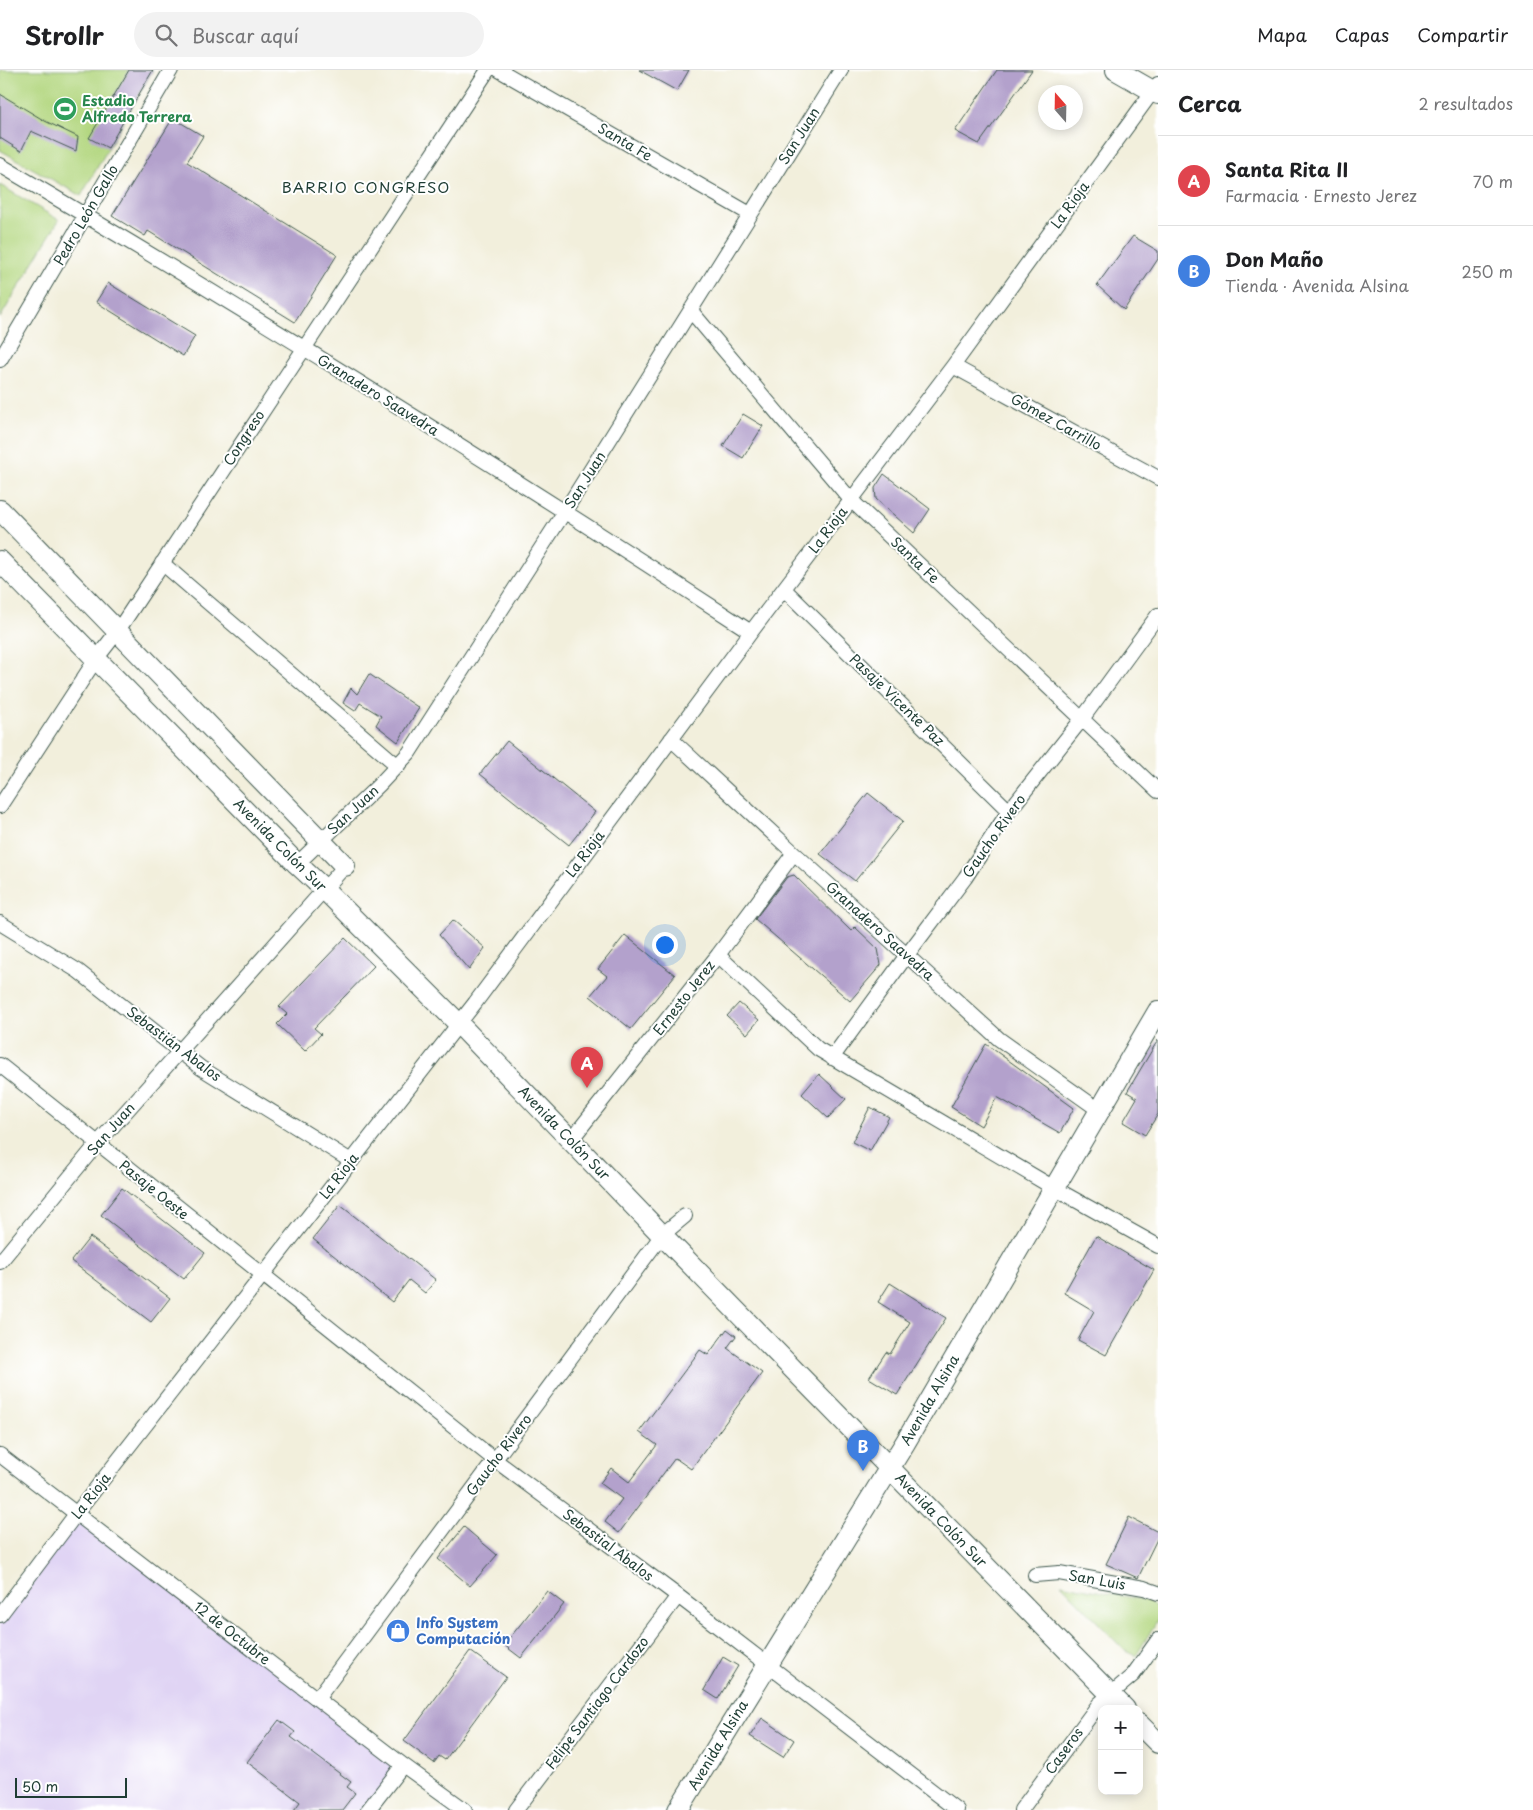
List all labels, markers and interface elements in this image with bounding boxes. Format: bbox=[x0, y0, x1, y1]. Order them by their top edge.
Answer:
search box bbox=[134, 12, 484, 57]
text: Strollr bbox=[25, 17, 104, 53]
icon: search bbox=[152, 21, 180, 49]
text: Buscar aquí bbox=[192, 21, 299, 49]
text: Mapa bbox=[1257, 21, 1307, 48]
text: Capas bbox=[1335, 21, 1389, 48]
text: Compartir bbox=[1417, 21, 1508, 48]
north arrow bbox=[1038, 85, 1083, 130]
text: Cerca bbox=[1178, 87, 1242, 119]
place label: Estadio Alfredo Terrera bbox=[82, 90, 192, 127]
text: 2 resultados bbox=[1419, 91, 1513, 115]
sports icon: Estadio Alfredo Terrera bbox=[52, 96, 78, 122]
street label: San Juan bbox=[773, 103, 824, 168]
street label: Santa Fe bbox=[594, 117, 657, 166]
text: Santa Rita II bbox=[1225, 155, 1348, 183]
street label: Pedro León Gallo bbox=[48, 160, 123, 269]
text: A bbox=[1188, 169, 1200, 193]
text: 70 m bbox=[1473, 169, 1513, 193]
district label: BARRIO CONGRESO bbox=[282, 175, 450, 198]
street label: La Rioja bbox=[1045, 177, 1094, 233]
text: Farmacia · Ernesto Jerez bbox=[1225, 183, 1417, 207]
text: Don Maño bbox=[1225, 245, 1323, 273]
text: B bbox=[1189, 259, 1199, 283]
text: 250 m bbox=[1462, 259, 1513, 283]
text: Tienda · Avenida Alsina bbox=[1225, 273, 1409, 297]
street label: Granadero Saavedra bbox=[313, 349, 443, 441]
street label: Gómez Carrillo bbox=[1007, 388, 1106, 455]
street label: Congreso bbox=[218, 406, 270, 470]
street label: San Juan bbox=[559, 447, 610, 512]
street label: La Rioja bbox=[803, 502, 852, 557]
street label: Santa Fe bbox=[886, 532, 945, 588]
street label: Pasaje Vicente Paz bbox=[845, 649, 950, 751]
street label: San Juan bbox=[322, 780, 383, 839]
street label: Gaucho Rivero bbox=[957, 789, 1030, 882]
street label: Avenida Colón Sur bbox=[229, 793, 332, 896]
street label: La Rioja bbox=[560, 826, 609, 881]
street label: Granadero Saavedra bbox=[821, 876, 939, 985]
your location bbox=[652, 932, 678, 958]
street label: Ernesto Jerez bbox=[648, 955, 720, 1040]
street label: Sebastián Abalos bbox=[123, 1001, 226, 1086]
pin: A bbox=[571, 1047, 603, 1088]
street label: Avenida Colón Sur bbox=[514, 1081, 616, 1185]
street label: San Juan bbox=[82, 1098, 140, 1160]
street label: La Rioja bbox=[314, 1148, 364, 1203]
street label: Pasaje Oeste bbox=[115, 1155, 194, 1224]
street label: Avenida Alsina bbox=[895, 1350, 964, 1449]
street label: Gaucho Rivero bbox=[461, 1409, 537, 1500]
pin: B bbox=[847, 1430, 879, 1471]
street label: La Rioja bbox=[66, 1468, 116, 1523]
street label: Avenida Colón Sur bbox=[891, 1468, 993, 1572]
street label: Sebastial Abalos bbox=[558, 1503, 658, 1586]
street label: San Luis bbox=[1067, 1564, 1127, 1595]
street label: 12 de Octubre bbox=[189, 1596, 275, 1670]
place label: Info System Computación bbox=[416, 1612, 510, 1649]
shop icon: Info System Computación bbox=[385, 1618, 411, 1644]
street label: Felipe Santiago Cardozo bbox=[540, 1632, 654, 1774]
street label: Avenida Alsina bbox=[682, 1696, 753, 1794]
map controls bbox=[1098, 1705, 1143, 1795]
button: + bbox=[1098, 1705, 1143, 1750]
street label: Caseros bbox=[1039, 1723, 1088, 1778]
button: − bbox=[1098, 1750, 1143, 1795]
scale bar bbox=[15, 1775, 128, 1798]
text: 50 m bbox=[22, 1776, 58, 1797]

